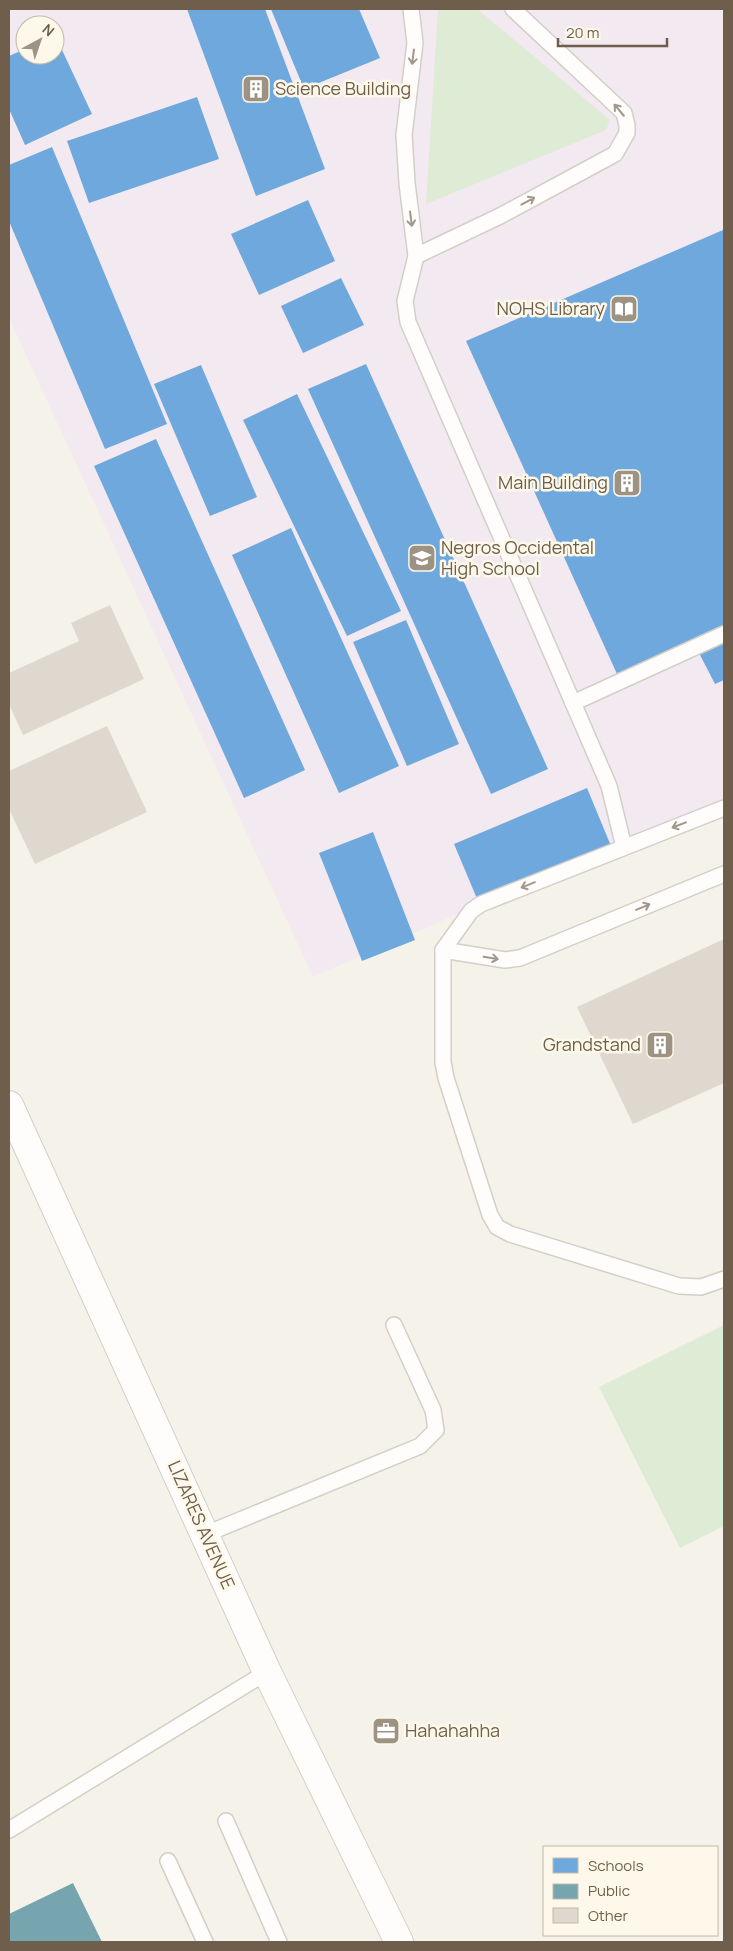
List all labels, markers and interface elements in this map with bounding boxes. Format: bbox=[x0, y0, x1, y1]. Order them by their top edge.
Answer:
north arrow bbox=[15, 15, 65, 65]
scale bar bbox=[558, 15, 667, 47]
text: N bbox=[39, 19, 59, 40]
text: 20 m bbox=[566, 22, 599, 43]
one-way arrow bbox=[408, 49, 418, 65]
building icon: Science Building bbox=[241, 74, 271, 104]
place label: Science Building bbox=[275, 76, 411, 100]
one-way arrow bbox=[614, 104, 625, 117]
one-way arrow bbox=[520, 196, 535, 205]
one-way arrow bbox=[406, 211, 416, 227]
library icon: NOHS Library bbox=[609, 294, 639, 324]
place label: NOHS Library bbox=[497, 296, 606, 320]
building icon: Main Building bbox=[612, 468, 642, 498]
place label: Main Building bbox=[498, 470, 608, 494]
place label: Negros Occidental High School bbox=[441, 535, 594, 580]
school or university icon: Negros Occidental High School bbox=[407, 543, 437, 573]
one-way arrow bbox=[672, 821, 687, 831]
one-way arrow bbox=[521, 881, 536, 891]
one-way arrow bbox=[635, 902, 650, 912]
one-way arrow bbox=[483, 953, 499, 963]
building icon: Grandstand bbox=[645, 1030, 675, 1060]
place label: Grandstand bbox=[543, 1032, 641, 1056]
street label: LIZARES AVENUE bbox=[163, 1457, 241, 1593]
office icon: Hahahahha bbox=[371, 1716, 401, 1746]
place label: Hahahahha bbox=[405, 1718, 500, 1742]
legend bbox=[543, 1846, 718, 1936]
text: Schools bbox=[588, 1855, 644, 1876]
text: Public bbox=[588, 1880, 630, 1901]
text: Other bbox=[588, 1905, 629, 1926]

